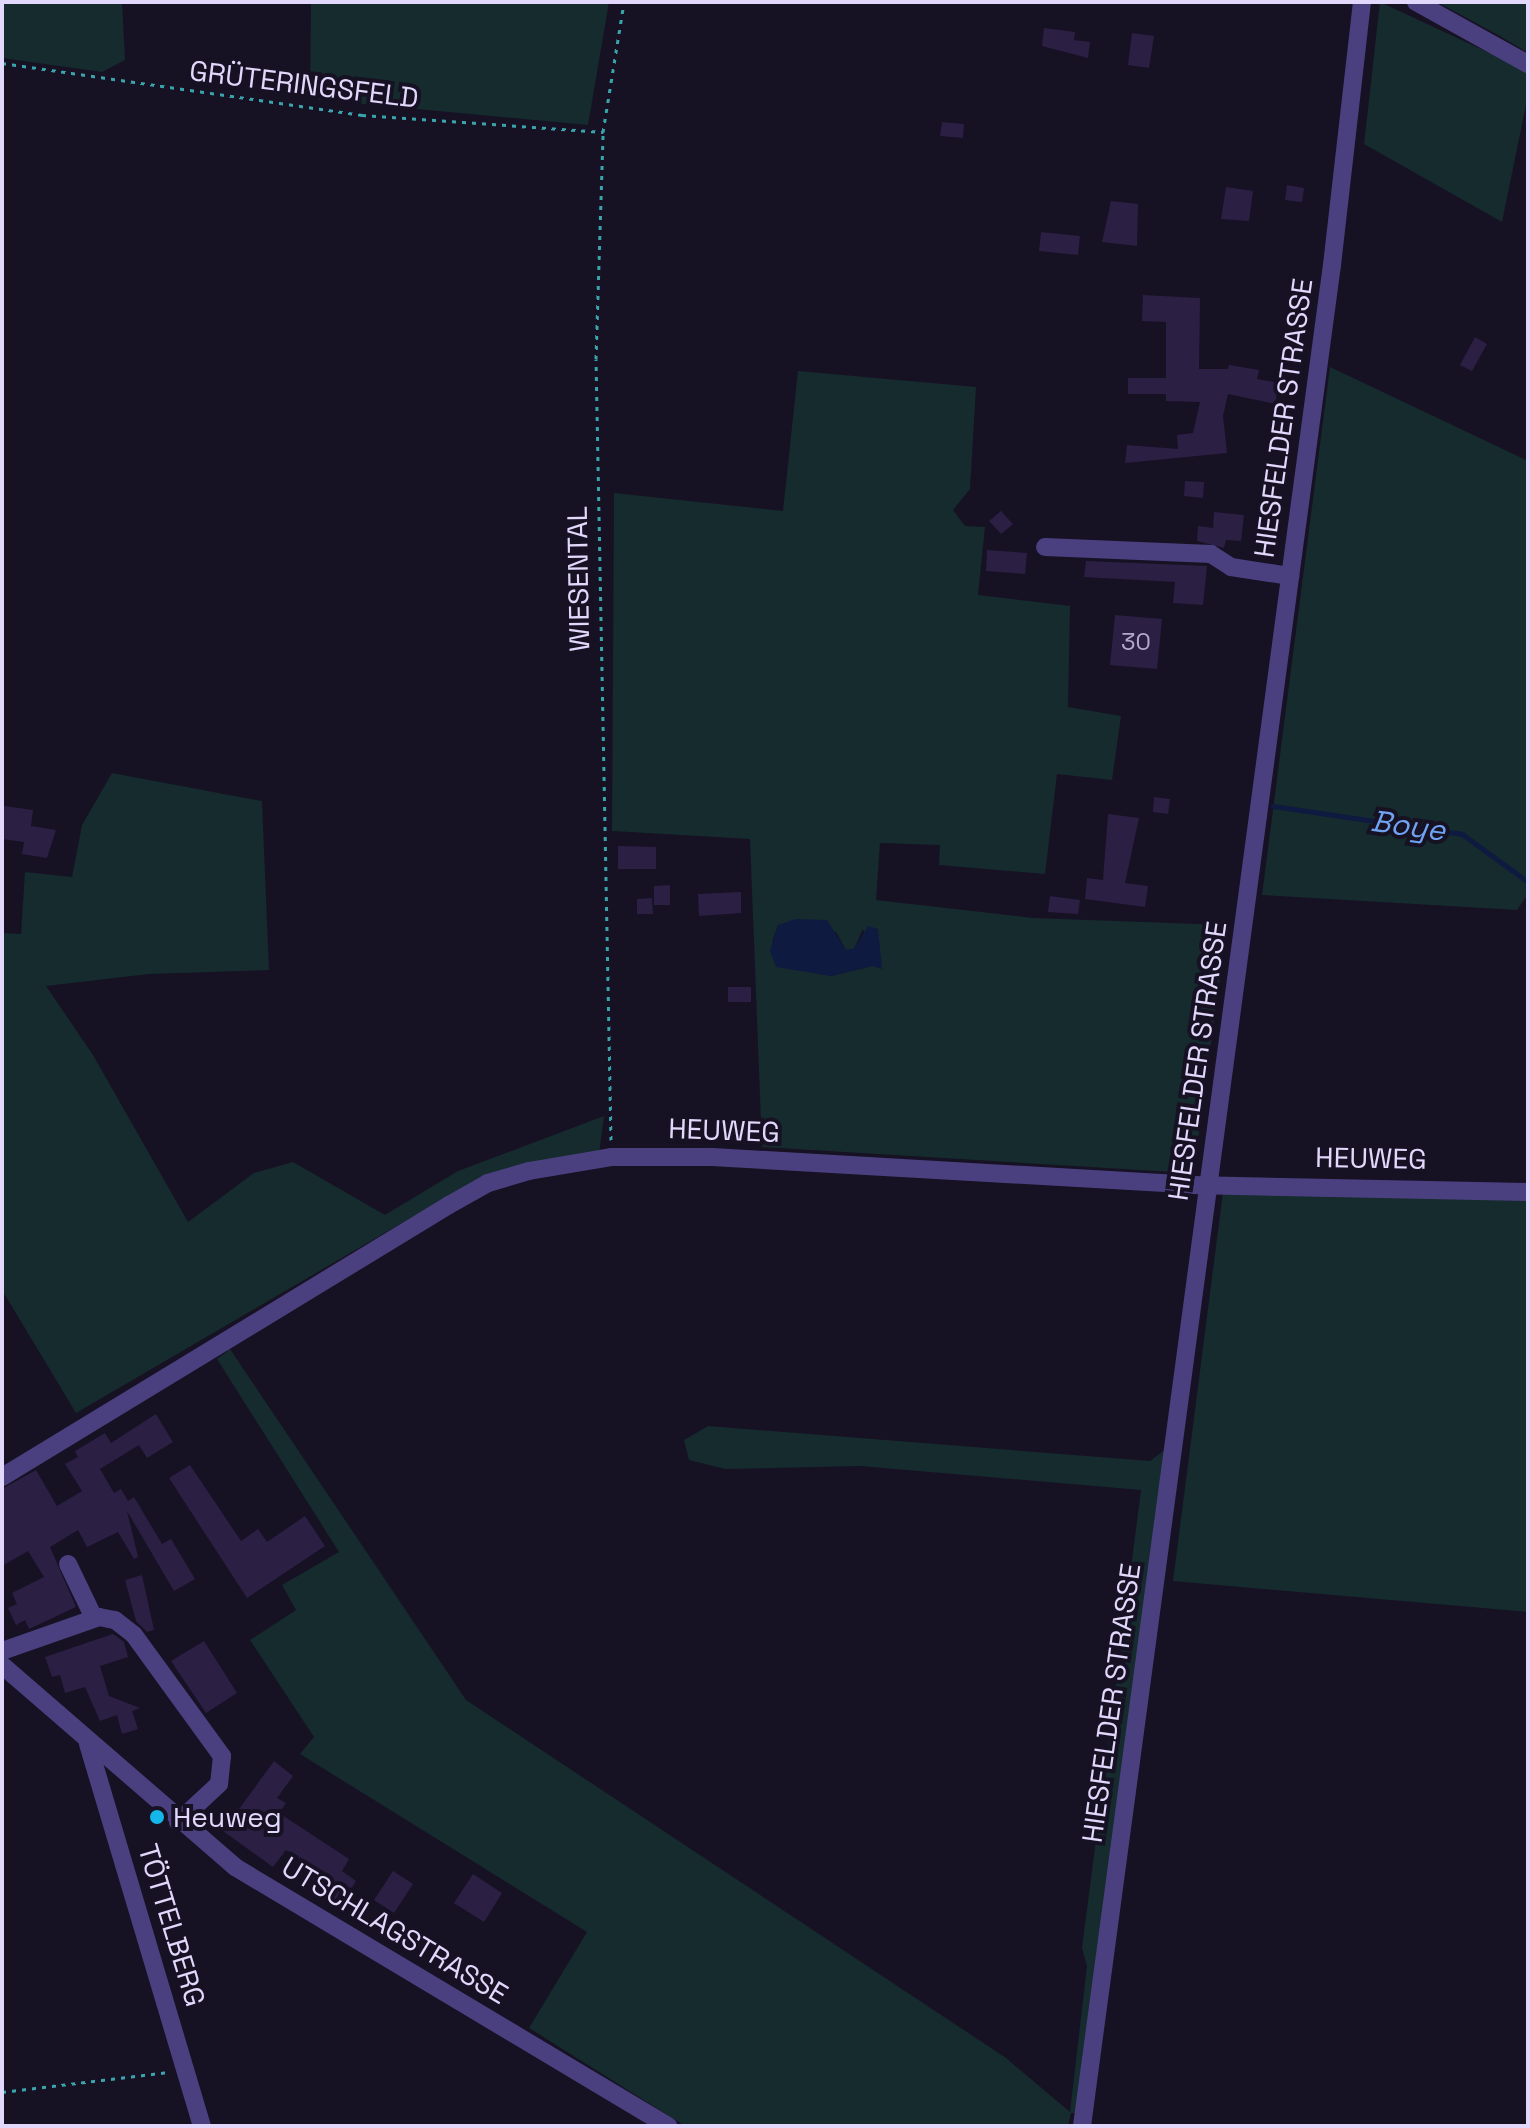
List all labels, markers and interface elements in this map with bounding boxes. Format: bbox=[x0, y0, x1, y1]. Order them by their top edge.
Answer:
street label: GRÜTERINGSFELD bbox=[188, 53, 420, 115]
street label: HIESFELDER STRASSE bbox=[1247, 276, 1319, 560]
street label: WIESENTAL bbox=[560, 506, 596, 652]
house number: 30 bbox=[1121, 628, 1151, 656]
water label: Boye bbox=[1369, 803, 1447, 849]
street label: HIESFELDER STRASSE bbox=[1161, 919, 1233, 1203]
street label: HEUWEG bbox=[668, 1111, 780, 1149]
street label: HEUWEG bbox=[1315, 1140, 1427, 1176]
street label: HIESFELDER STRASSE bbox=[1075, 1561, 1147, 1845]
place label: Heuweg bbox=[173, 1800, 282, 1834]
marker: Heuweg bbox=[148, 1808, 166, 1826]
street label: TÖTTELBERG bbox=[131, 1840, 213, 2010]
street label: UTSCHLAGSTRASSE bbox=[276, 1849, 514, 2011]

